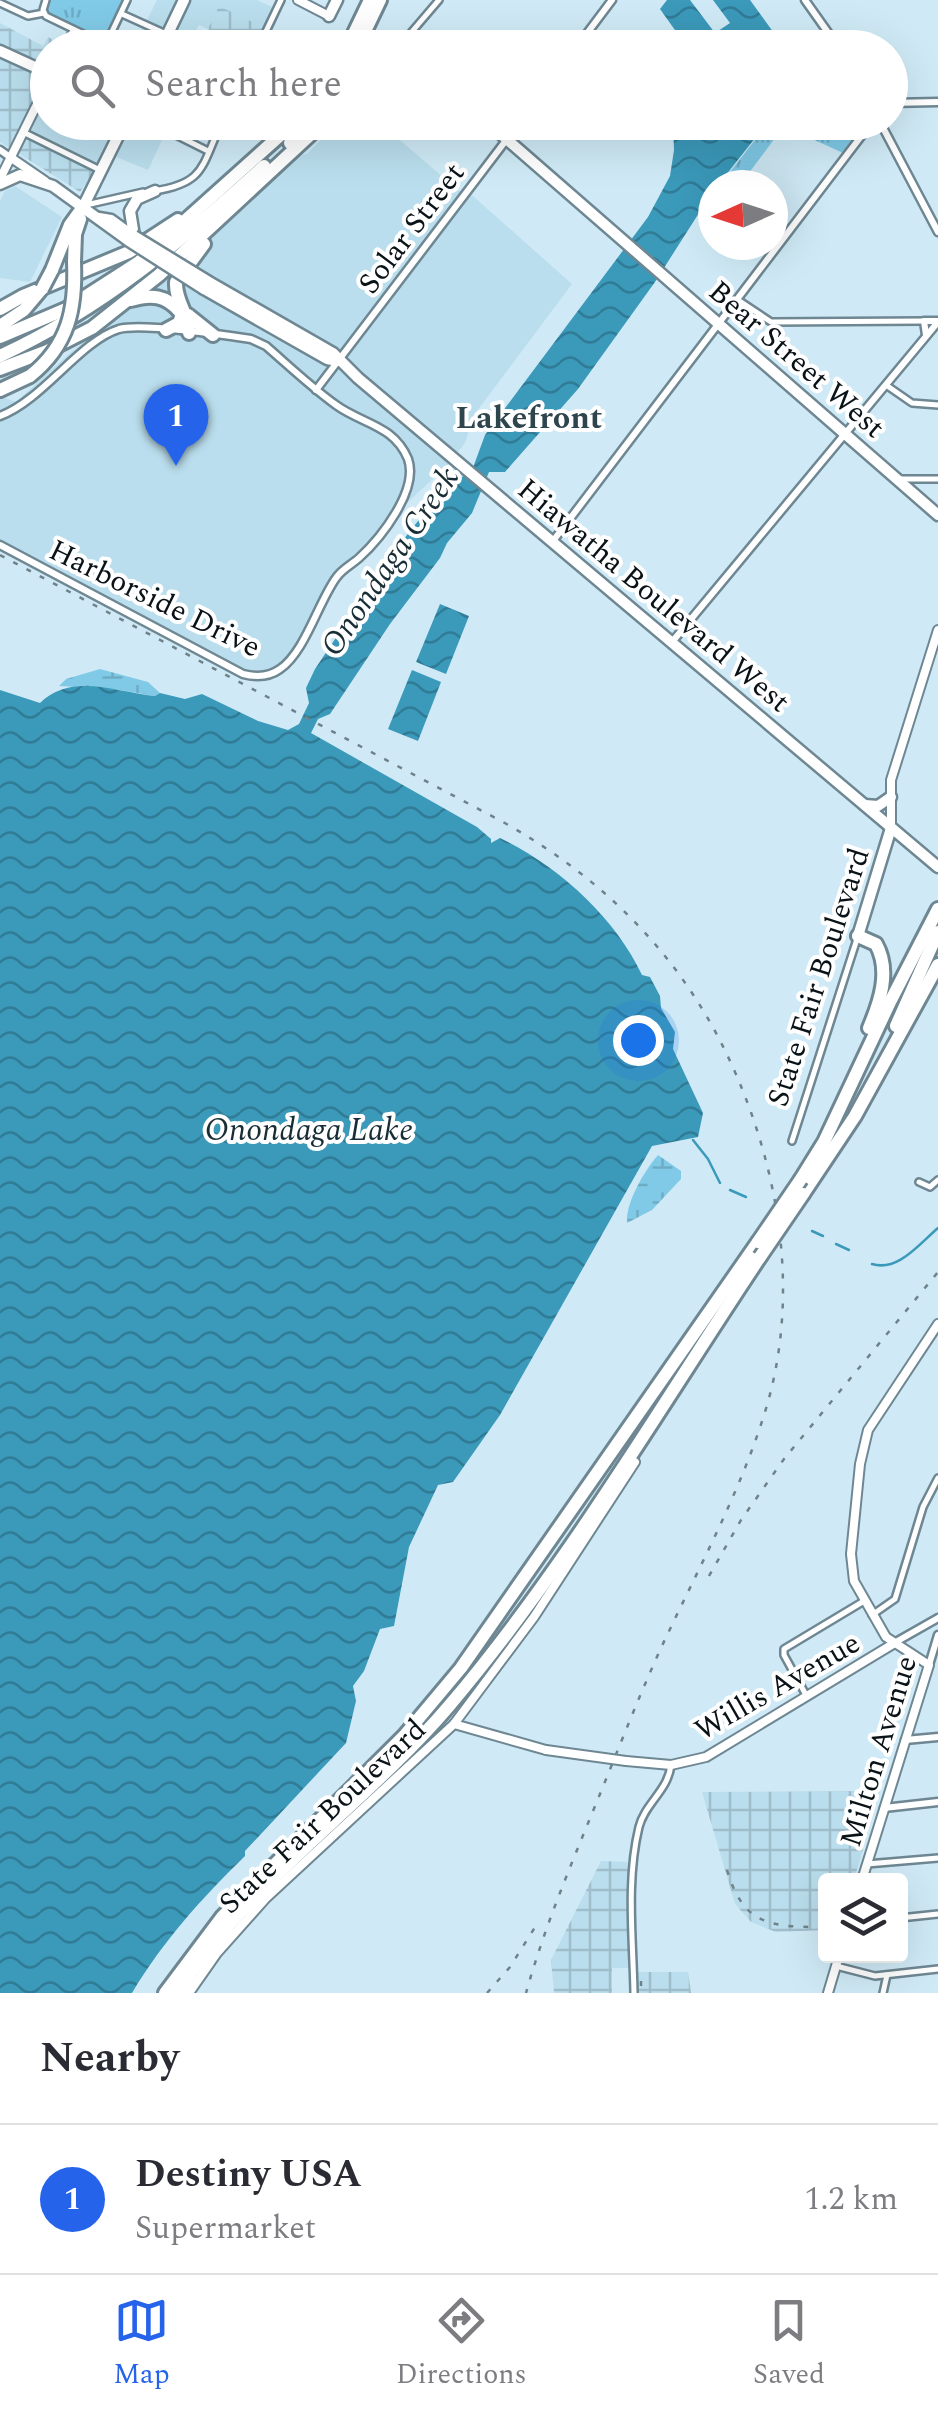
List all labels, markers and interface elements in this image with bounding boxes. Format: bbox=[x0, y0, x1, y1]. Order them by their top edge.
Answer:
search box bbox=[30, 30, 908, 140]
text: Search here bbox=[145, 56, 342, 114]
icon: search bbox=[65, 58, 120, 113]
street label: Solar Street bbox=[347, 153, 477, 304]
north arrow bbox=[698, 170, 788, 260]
street label: Bear Street West bbox=[698, 270, 895, 450]
pin: 1 bbox=[144, 384, 208, 466]
district label: Lakefront bbox=[456, 394, 602, 443]
water label: Onondaga Creek bbox=[309, 457, 472, 667]
street label: Hiawatha Boulevard West bbox=[507, 468, 800, 724]
street label: Harborside Drive bbox=[41, 528, 268, 670]
street label: State Fair Boulevard bbox=[755, 842, 882, 1113]
your location bbox=[613, 1015, 664, 1066]
water label: Onondaga Lake bbox=[205, 1106, 413, 1155]
street label: Willis Avenue bbox=[686, 1621, 869, 1753]
street label: Milton Avenue bbox=[828, 1650, 930, 1853]
street label: State Fair Boulevard bbox=[208, 1708, 437, 1925]
map controls bbox=[818, 1873, 908, 1963]
button: layers bbox=[818, 1873, 908, 1963]
text: Nearby bbox=[40, 2027, 179, 2090]
text: Destiny USA bbox=[135, 2146, 362, 2204]
text: 1 bbox=[64, 2175, 81, 2224]
text: 1.2 km bbox=[805, 2175, 898, 2224]
text: Supermarket bbox=[135, 2204, 316, 2253]
tab: Map bbox=[113, 2293, 170, 2396]
tab: Directions bbox=[396, 2293, 527, 2396]
tab: Saved bbox=[753, 2293, 825, 2396]

